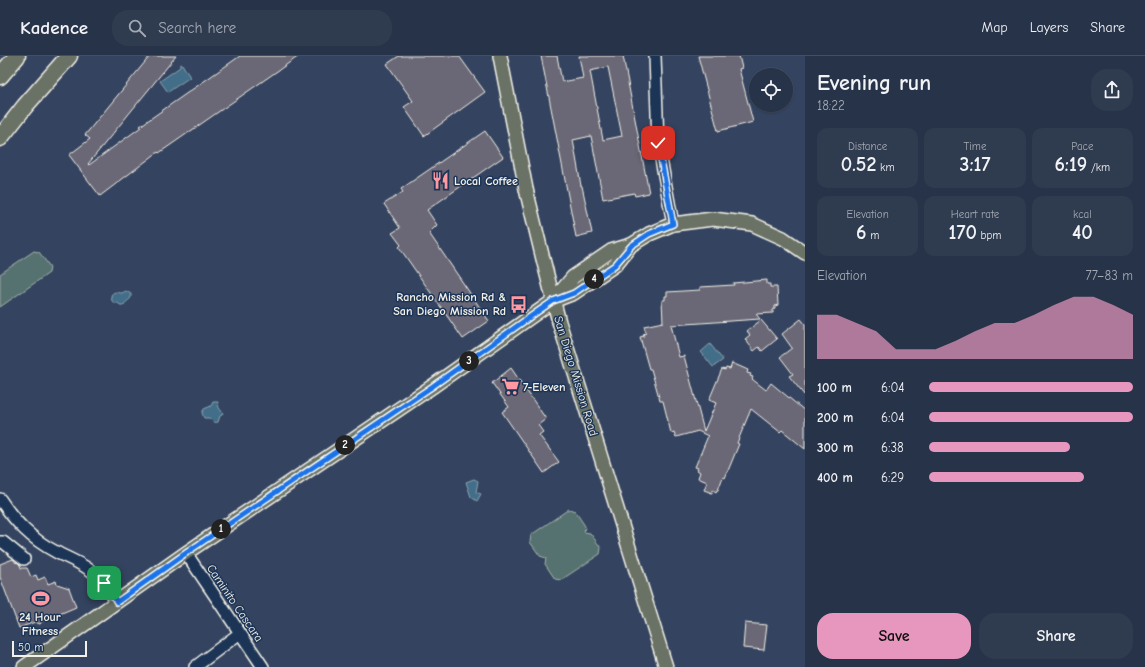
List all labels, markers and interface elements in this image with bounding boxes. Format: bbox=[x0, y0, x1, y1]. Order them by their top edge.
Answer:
search box bbox=[112, 10, 392, 46]
text: Kadence bbox=[20, 17, 88, 39]
icon: search bbox=[126, 17, 148, 39]
text: Search here bbox=[158, 19, 236, 37]
text: Map bbox=[981, 19, 1008, 36]
text: Layers bbox=[1030, 19, 1068, 36]
text: Share bbox=[1090, 19, 1125, 36]
map controls bbox=[749, 68, 793, 112]
button: locate bbox=[749, 68, 793, 112]
button: share bbox=[1091, 69, 1133, 111]
text: Evening run bbox=[817, 70, 931, 96]
text: 18:22 bbox=[817, 98, 845, 113]
pin bbox=[641, 126, 675, 160]
icon: check bbox=[647, 132, 669, 154]
text: Distance bbox=[848, 140, 887, 153]
text: Time bbox=[964, 140, 986, 153]
text: Pace bbox=[1071, 140, 1093, 153]
text: 0.52 bbox=[841, 153, 876, 176]
text: 3:17 bbox=[960, 153, 990, 176]
text: 6:19 bbox=[1054, 153, 1087, 176]
text: km bbox=[876, 161, 895, 174]
text: /km bbox=[1087, 161, 1110, 174]
restaurant icon: Local Coffee bbox=[431, 171, 451, 191]
place label: Local Coffee bbox=[454, 174, 518, 188]
text: Elevation bbox=[847, 208, 889, 221]
text: Heart rate bbox=[951, 208, 999, 221]
text: kcal bbox=[1073, 208, 1092, 221]
text: 6 bbox=[856, 221, 867, 244]
text: 170 bbox=[949, 221, 977, 244]
text: 40 bbox=[1072, 221, 1093, 244]
text: m bbox=[867, 229, 879, 242]
text: bpm bbox=[977, 229, 1001, 242]
text: Elevation bbox=[817, 268, 867, 283]
text: 77–83 m bbox=[1086, 268, 1133, 283]
pin: 4 bbox=[584, 269, 604, 289]
text: 4 bbox=[591, 272, 597, 285]
place label: Rancho Mission Rd & San Diego Mission Rd bbox=[393, 290, 506, 318]
bus stop icon: Rancho Mission Rd & San Diego Mission Rd bbox=[509, 294, 529, 314]
street label: San Diego Mission Road bbox=[551, 314, 601, 438]
pin: 3 bbox=[459, 351, 479, 371]
text: 3 bbox=[466, 354, 472, 367]
supermarket icon: 7-Eleven bbox=[500, 377, 520, 397]
place label: 7-Eleven bbox=[523, 380, 566, 394]
text: 100 m bbox=[817, 380, 852, 395]
text: 6:04 bbox=[881, 380, 905, 395]
text: 200 m bbox=[817, 410, 853, 425]
text: 6:04 bbox=[881, 410, 905, 425]
pin: 2 bbox=[335, 435, 355, 455]
text: 2 bbox=[342, 438, 348, 451]
text: 300 m bbox=[817, 440, 853, 455]
text: 6:38 bbox=[881, 440, 904, 455]
text: 400 m bbox=[817, 470, 853, 485]
text: 6:29 bbox=[881, 470, 904, 485]
pin: 1 bbox=[211, 519, 231, 539]
text: 1 bbox=[219, 522, 223, 535]
street label: Caminito Cascara bbox=[204, 562, 266, 644]
pin bbox=[87, 566, 121, 600]
icon: arrive bbox=[93, 572, 115, 594]
sports icon: 24 Hour Fitness bbox=[30, 588, 50, 608]
place label: 24 Hour Fitness bbox=[19, 610, 61, 638]
button: Save bbox=[817, 613, 971, 659]
button: Share bbox=[979, 613, 1133, 659]
scale bar bbox=[12, 639, 87, 658]
text: 50 m bbox=[18, 641, 43, 654]

